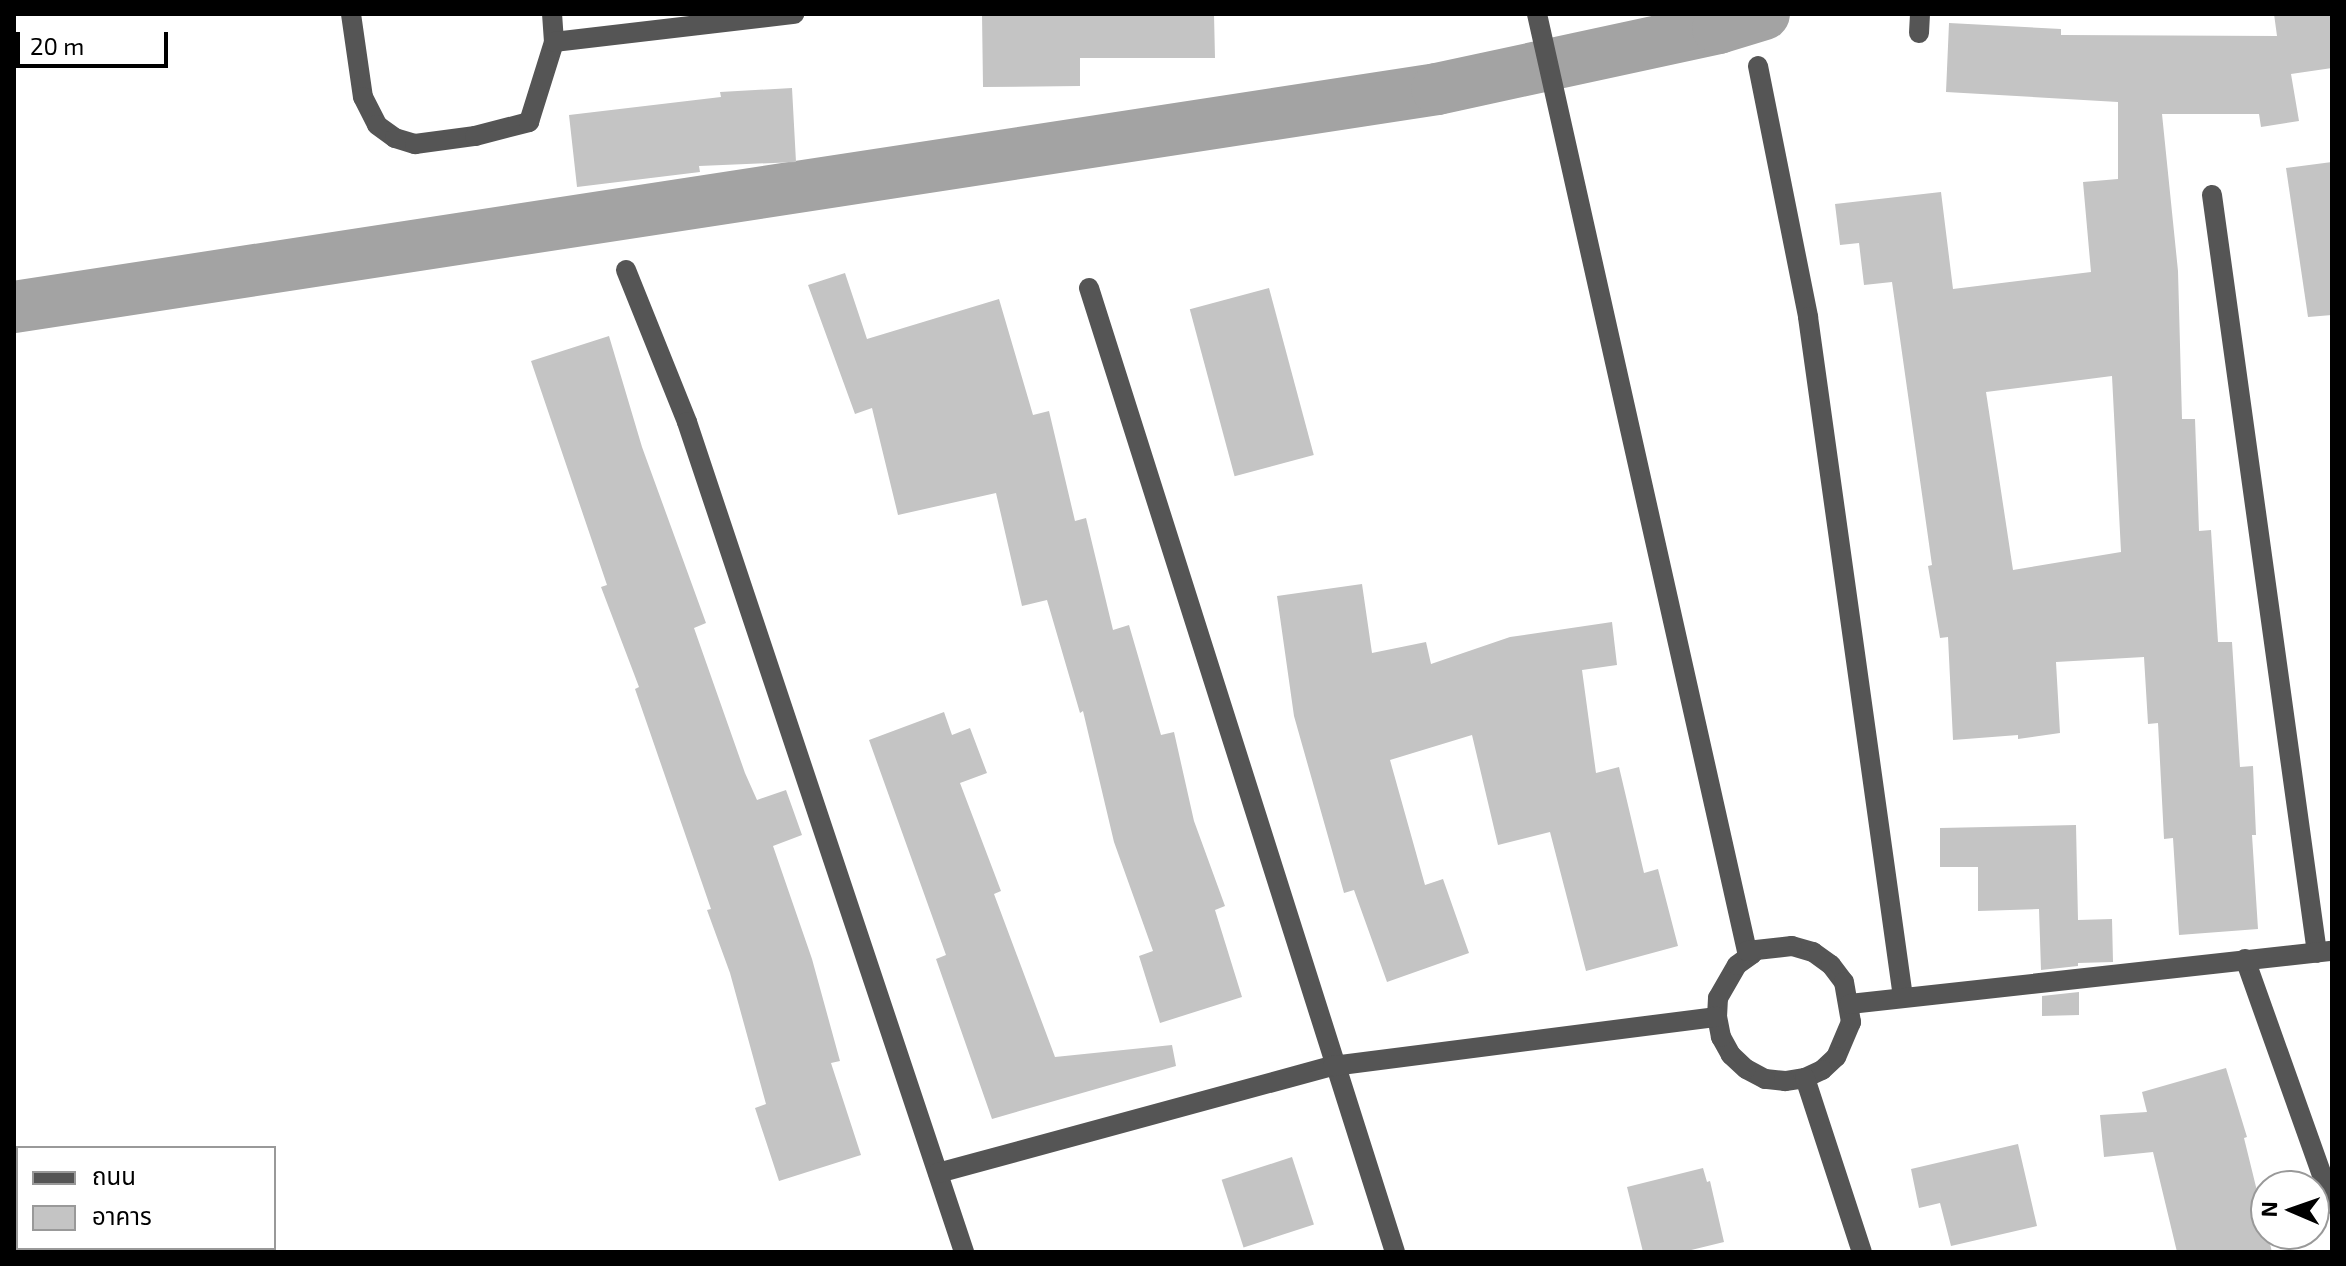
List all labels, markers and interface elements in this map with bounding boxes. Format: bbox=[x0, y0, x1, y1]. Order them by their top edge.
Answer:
scale bar bbox=[20, 16, 172, 66]
text: 20 m bbox=[30, 31, 84, 60]
legend bbox=[16, 1146, 276, 1250]
text: ถนน bbox=[92, 1161, 136, 1190]
north arrow bbox=[2250, 1170, 2330, 1250]
text: อาคาร bbox=[92, 1201, 152, 1230]
text: N bbox=[2255, 1201, 2281, 1218]

